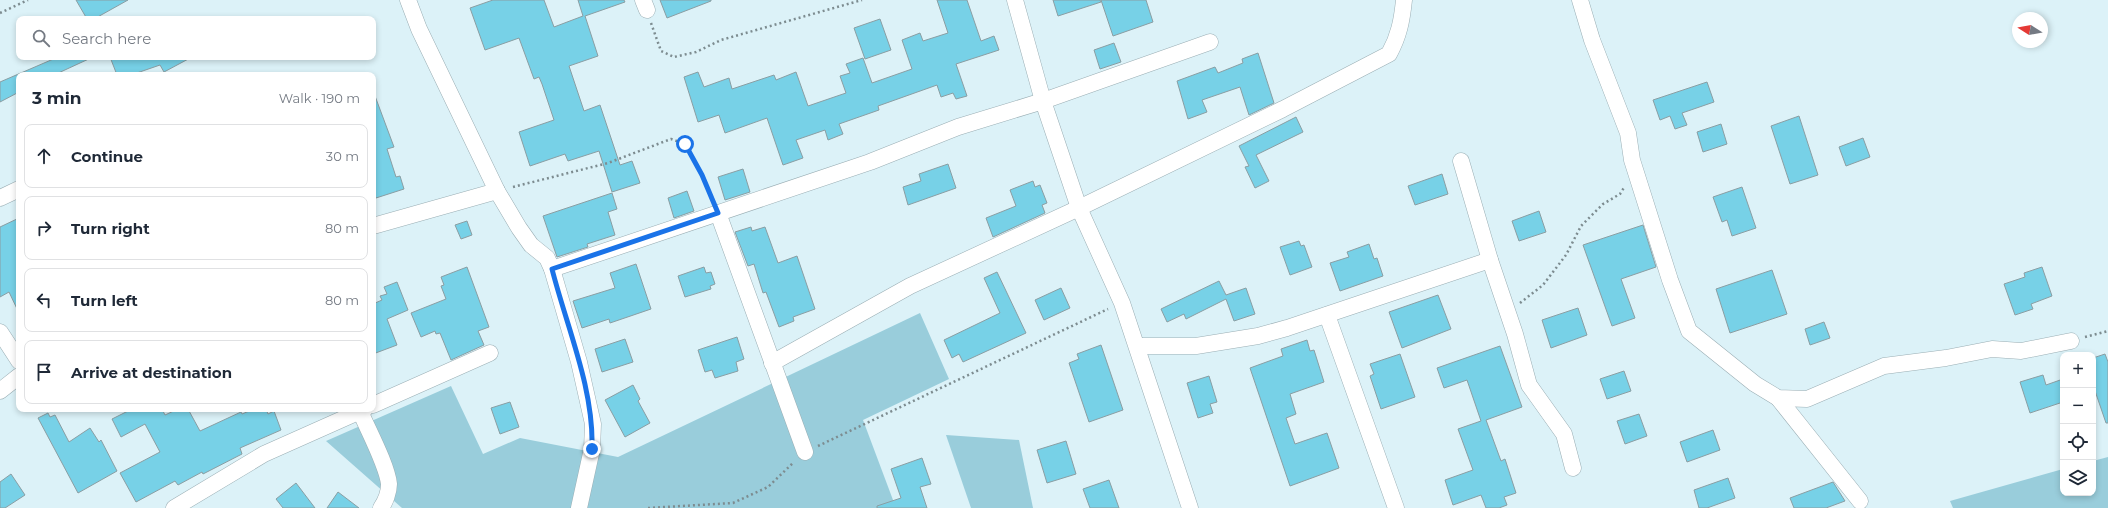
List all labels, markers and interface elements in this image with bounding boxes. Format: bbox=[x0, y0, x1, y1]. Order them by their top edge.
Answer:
north arrow bbox=[2012, 12, 2048, 48]
search box bbox=[16, 16, 376, 60]
icon: search bbox=[30, 27, 52, 49]
text: Search here bbox=[62, 29, 151, 48]
text: 3 min bbox=[32, 88, 82, 108]
text: Walk · 190 m bbox=[279, 90, 360, 106]
route start bbox=[676, 135, 694, 153]
icon: ahead bbox=[33, 145, 55, 167]
text: Continue bbox=[71, 147, 143, 166]
text: 30 m bbox=[326, 148, 359, 164]
icon: right bbox=[33, 217, 55, 239]
text: Turn right bbox=[71, 219, 150, 238]
text: 80 m bbox=[325, 220, 359, 236]
icon: left bbox=[33, 289, 55, 311]
text: Turn left bbox=[71, 291, 138, 310]
text: 80 m bbox=[325, 292, 359, 308]
map controls bbox=[2060, 352, 2096, 496]
button: + bbox=[2060, 352, 2096, 388]
icon: arrive bbox=[33, 361, 55, 383]
text: Arrive at destination bbox=[71, 363, 232, 382]
button: − bbox=[2060, 388, 2096, 424]
button: locate bbox=[2060, 424, 2096, 460]
route end bbox=[583, 440, 601, 458]
button: layers bbox=[2060, 460, 2096, 496]

